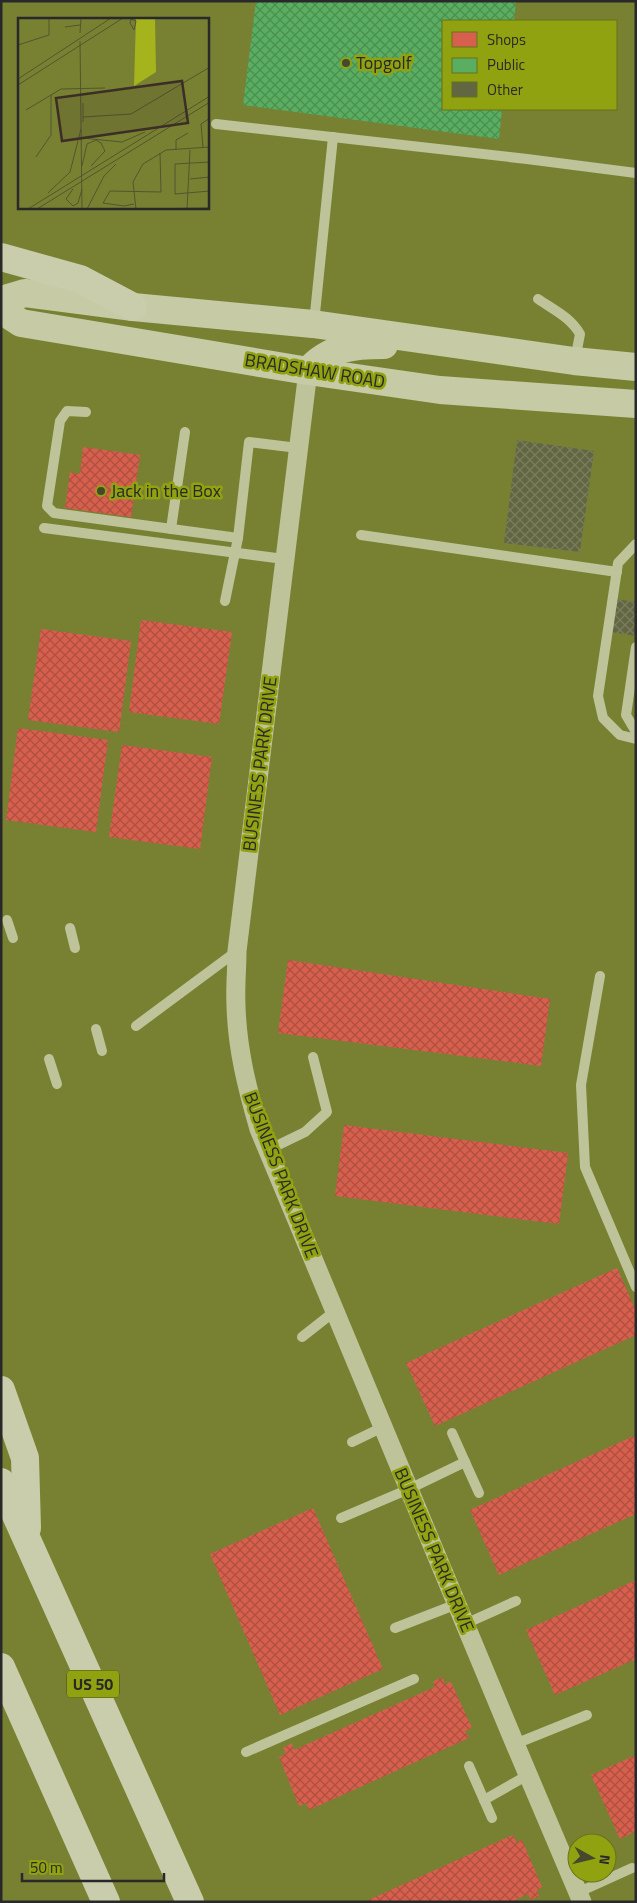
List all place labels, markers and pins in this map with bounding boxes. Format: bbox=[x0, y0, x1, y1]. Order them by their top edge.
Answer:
place label: Topgolf bbox=[356, 49, 412, 76]
marker: Topgolf bbox=[340, 57, 352, 69]
place label: Jack in the Box bbox=[111, 477, 221, 504]
marker: Jack in the Box bbox=[95, 485, 107, 497]

